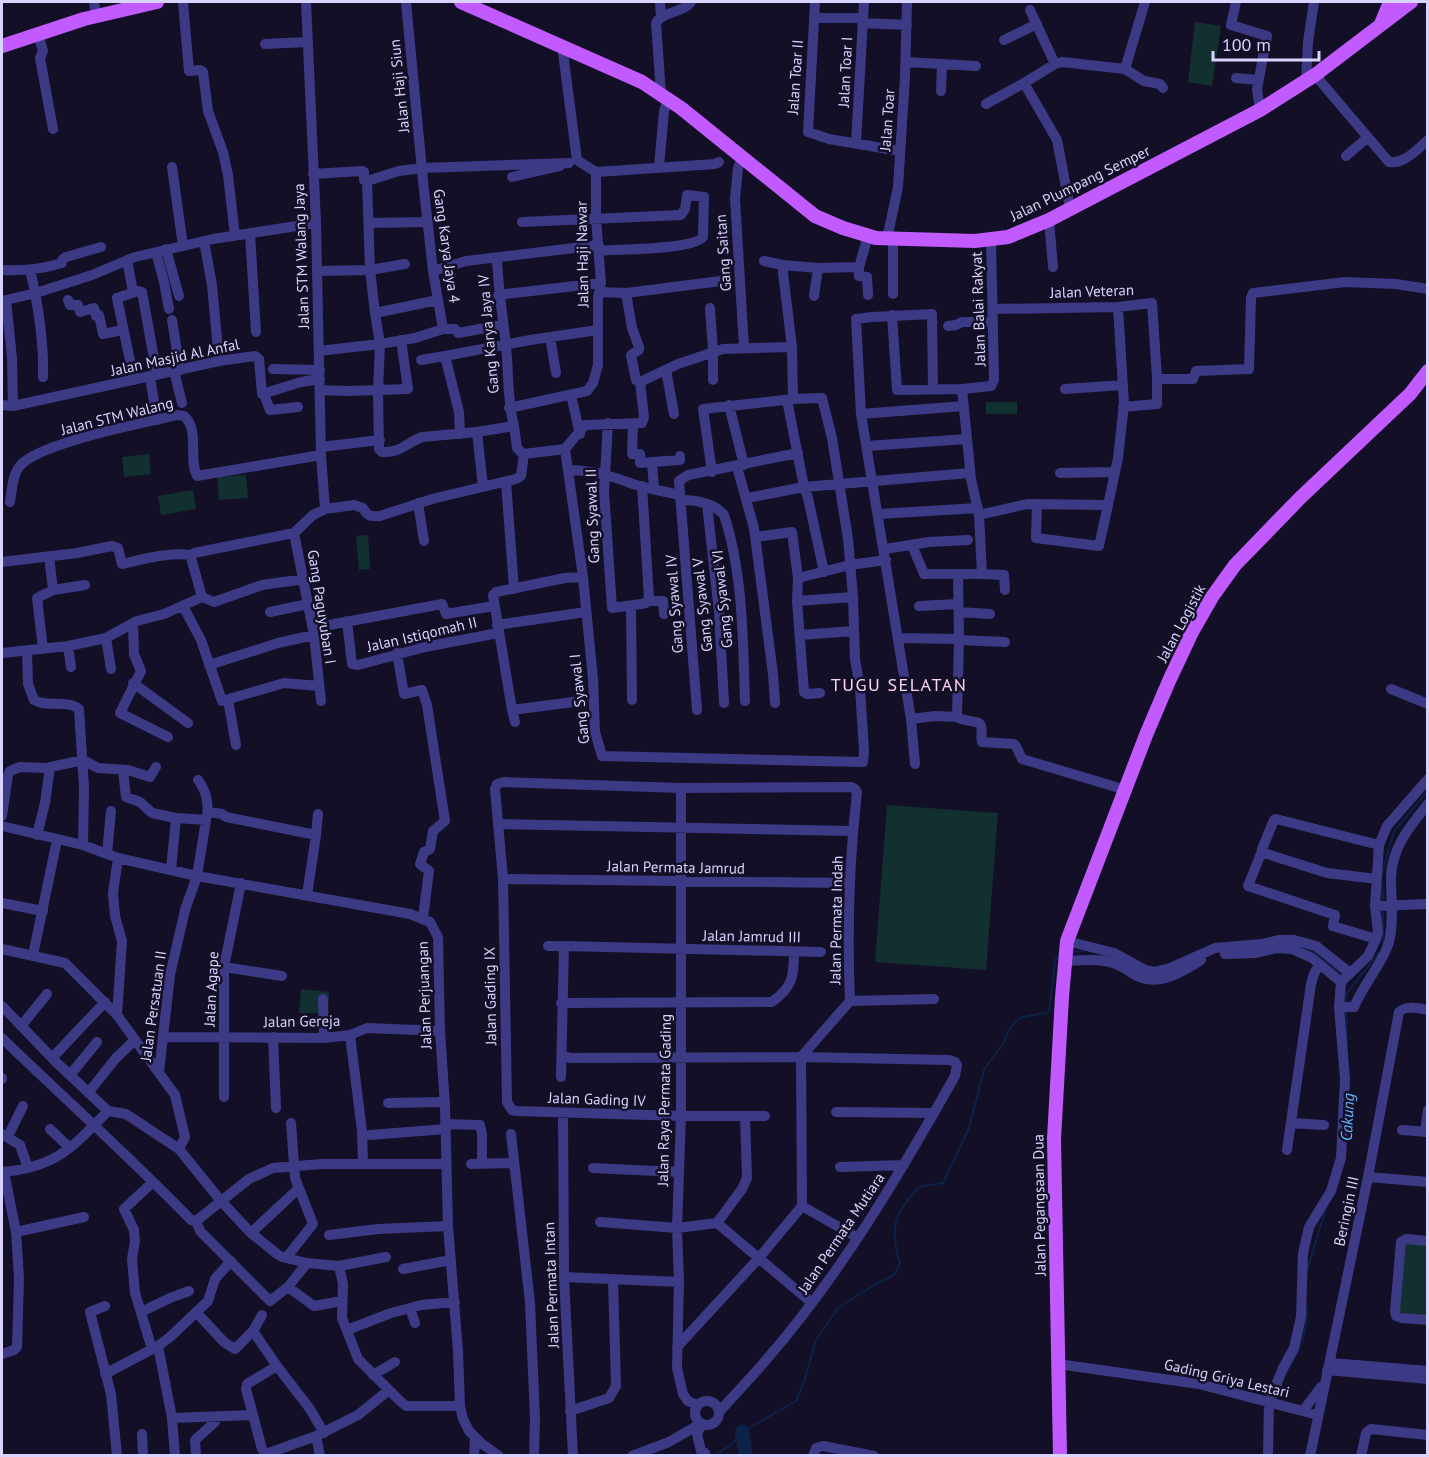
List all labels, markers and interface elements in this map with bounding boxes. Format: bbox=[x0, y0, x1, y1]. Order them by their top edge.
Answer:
scale bar bbox=[1213, 24, 1320, 62]
text: 100 m bbox=[1222, 33, 1271, 56]
street label: Jalan Toar I bbox=[834, 36, 856, 109]
street label: Jalan Haji Siun bbox=[385, 38, 413, 135]
street label: Jalan Toar II bbox=[783, 39, 807, 116]
street label: Jalan Toar bbox=[875, 88, 899, 153]
street label: Jalan Plumpang Semper bbox=[1006, 141, 1153, 226]
street label: Jalan STM Walang Jaya bbox=[289, 183, 313, 330]
street label: Gang Karya Jaya 4 bbox=[430, 188, 464, 304]
street label: Jalan Haji Nawar bbox=[572, 201, 592, 308]
street label: Gang Saitan bbox=[711, 214, 735, 292]
street label: Jalan Balai Rakyat bbox=[967, 251, 990, 368]
street label: Gang Karya Jaya IV bbox=[473, 273, 503, 394]
street label: Jalan Veteran bbox=[1049, 280, 1134, 302]
street label: Jalan Masjid Al Anfal bbox=[108, 334, 242, 380]
street label: Jalan STM Walang bbox=[58, 393, 175, 439]
street label: Gang Syawal II bbox=[581, 468, 603, 564]
street label: Gang Paguyuban I bbox=[304, 548, 340, 666]
street label: Gang Syawal VI bbox=[707, 549, 737, 649]
street label: Gang Syawal IV bbox=[661, 553, 687, 654]
street label: Gang Syawal V bbox=[688, 557, 716, 653]
street label: Jalan Logistik bbox=[1152, 580, 1210, 666]
street label: Jalan Istiqomah II bbox=[364, 612, 479, 656]
street label: Gang Syawal I bbox=[565, 653, 593, 745]
district label: TUGU SELATAN bbox=[831, 673, 967, 696]
street label: Jalan Permata Indah bbox=[825, 855, 847, 986]
street label: Jalan Permata Jamrud bbox=[606, 856, 745, 878]
street label: Jalan Jamrud III bbox=[702, 926, 801, 946]
street label: Jalan Perjuangan bbox=[413, 941, 435, 1050]
street label: Jalan Gading IX bbox=[480, 947, 500, 1046]
street label: Jalan Persatuan II bbox=[136, 949, 170, 1064]
street label: Jalan Agape bbox=[199, 951, 222, 1028]
street label: Jalan Gereja bbox=[262, 1011, 341, 1031]
street label: Jalan Raya Permata Gading bbox=[653, 1014, 675, 1187]
street label: Jalan Gading IV bbox=[547, 1088, 647, 1110]
water label: Cakung bbox=[1336, 1093, 1358, 1141]
street label: Jalan Pegangsaan Dua bbox=[1028, 1134, 1050, 1277]
street label: Jalan Permata Mutiara bbox=[793, 1169, 888, 1298]
street label: Beringin III bbox=[1329, 1174, 1363, 1248]
street label: Jalan Permata Intan bbox=[539, 1222, 563, 1349]
street label: Gading Griya Lestari bbox=[1162, 1354, 1292, 1402]

